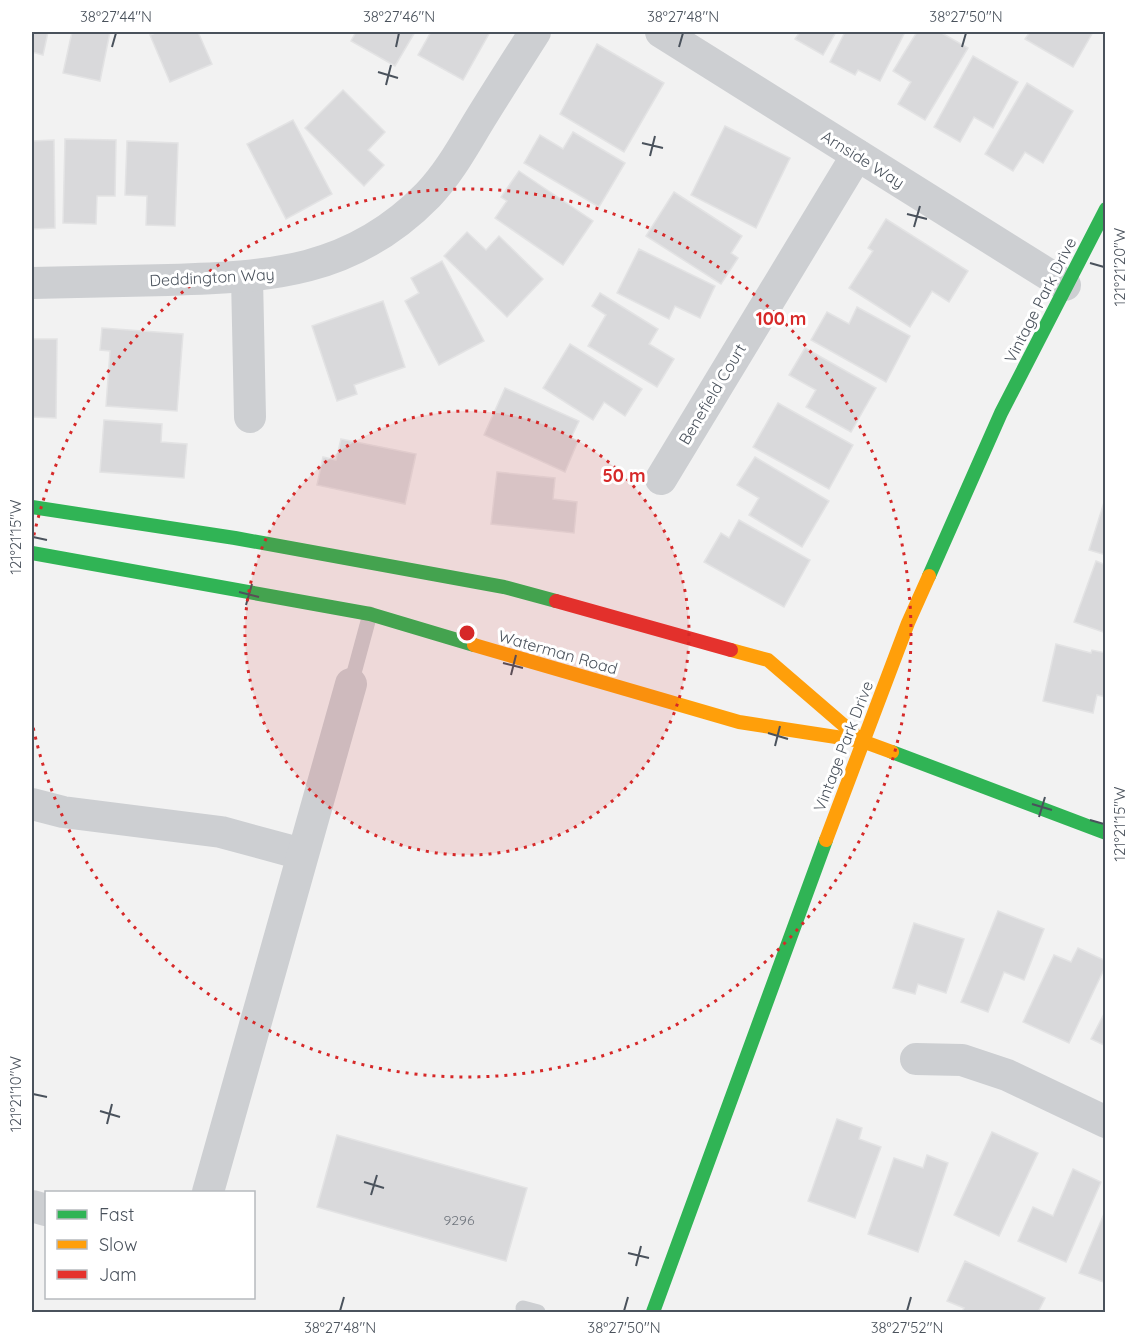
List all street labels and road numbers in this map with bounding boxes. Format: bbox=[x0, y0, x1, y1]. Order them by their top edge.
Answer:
street label: Arnside Way bbox=[818, 126, 908, 192]
street label: Vintage Park Drive bbox=[1000, 234, 1080, 366]
street label: Deddington Way bbox=[149, 264, 275, 290]
street label: Benefield Court bbox=[674, 340, 750, 448]
street label: Waterman Road bbox=[496, 625, 620, 679]
street label: Vintage Park Drive bbox=[809, 678, 877, 814]

